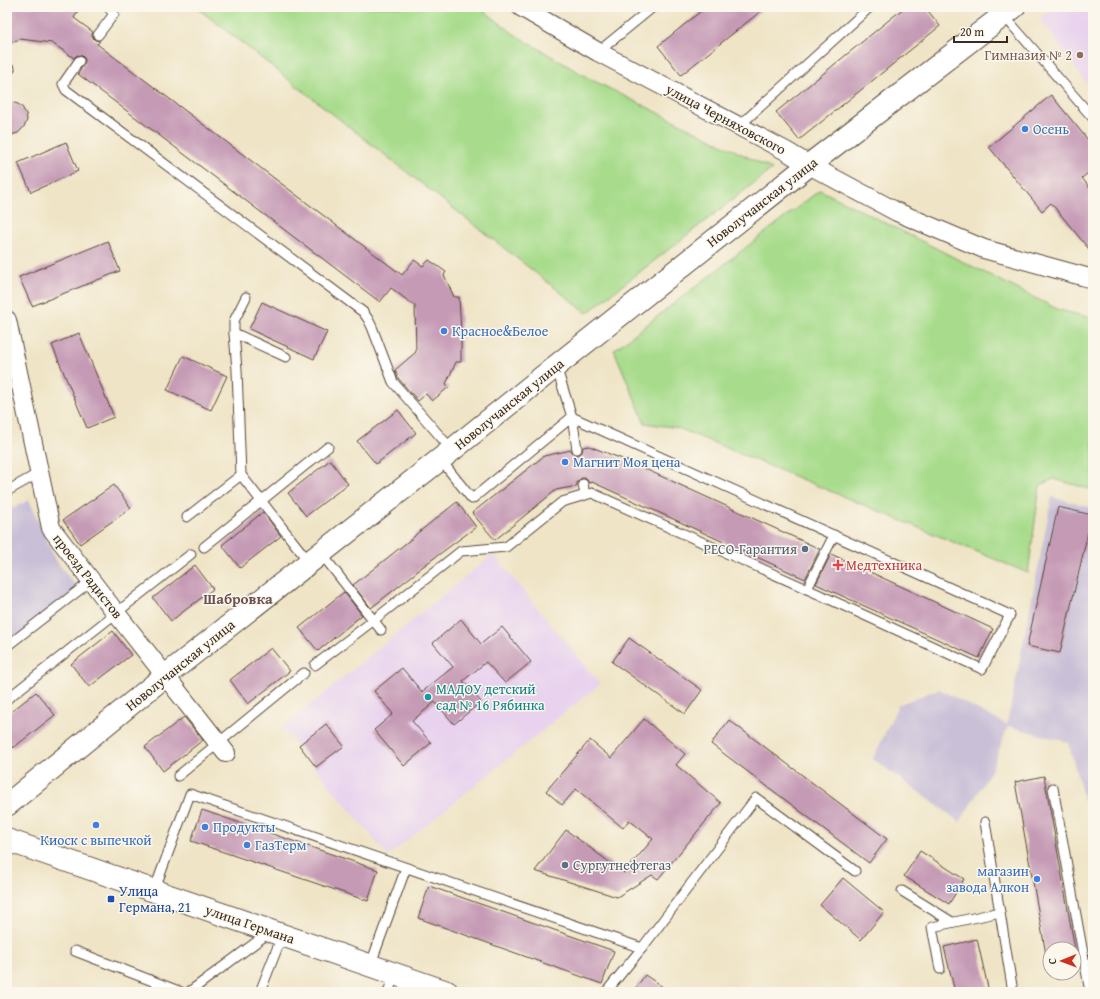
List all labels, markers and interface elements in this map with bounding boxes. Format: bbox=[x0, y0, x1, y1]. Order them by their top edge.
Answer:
scale bar bbox=[954, 18, 1007, 44]
text: 20 m bbox=[960, 23, 984, 40]
place label: Гимназия № 2 bbox=[984, 45, 1072, 65]
marker: Гимназия № 2 bbox=[1075, 50, 1085, 60]
street label: улица Черняховского bbox=[661, 78, 790, 159]
place label: Осень bbox=[1033, 119, 1069, 139]
marker: Осень bbox=[1020, 124, 1030, 134]
street label: Новолучанская улица bbox=[702, 152, 822, 252]
place label: Красное&Белое bbox=[452, 321, 549, 341]
marker: Красное&Белое bbox=[439, 326, 449, 336]
street label: Новолучанская улица bbox=[450, 353, 568, 454]
place label: Магнит Моя цена bbox=[573, 452, 681, 472]
marker: Магнит Моя цена bbox=[560, 457, 570, 467]
street label: проезд Радистов bbox=[48, 529, 128, 623]
place label: РЕСО-Гарантия bbox=[704, 539, 797, 559]
marker: РЕСО-Гарантия bbox=[800, 544, 810, 554]
place label: Медтехника bbox=[846, 555, 922, 575]
marker: Медтехника bbox=[833, 560, 843, 570]
district label: Шабровка bbox=[203, 588, 273, 609]
street label: Новолучанская улица bbox=[121, 614, 239, 715]
place label: МАДОУ детский сад № 16 Рябинка bbox=[436, 679, 545, 715]
marker: МАДОУ детский сад № 16 Рябинка bbox=[423, 692, 433, 702]
place label: Продукты bbox=[213, 817, 276, 837]
marker: Киоск с выпечкой bbox=[91, 820, 101, 830]
marker: Продукты bbox=[200, 822, 210, 832]
place label: Киоск с выпечкой bbox=[40, 830, 152, 850]
place label: ГазТерм bbox=[255, 835, 307, 855]
marker: ГазТерм bbox=[242, 840, 252, 850]
place label: Сургутнефтегаз bbox=[573, 855, 671, 875]
marker: Сургутнефтегаз bbox=[560, 860, 570, 870]
place label: магазин завода Алкон bbox=[946, 861, 1029, 897]
marker: магазин завода Алкон bbox=[1032, 874, 1042, 884]
place label: Улица Германа, 21 bbox=[119, 881, 191, 917]
marker: Улица Германа, 21 bbox=[106, 894, 116, 904]
street label: улица Германа bbox=[202, 899, 298, 949]
north arrow bbox=[1042, 941, 1082, 981]
text: С bbox=[1044, 958, 1060, 964]

